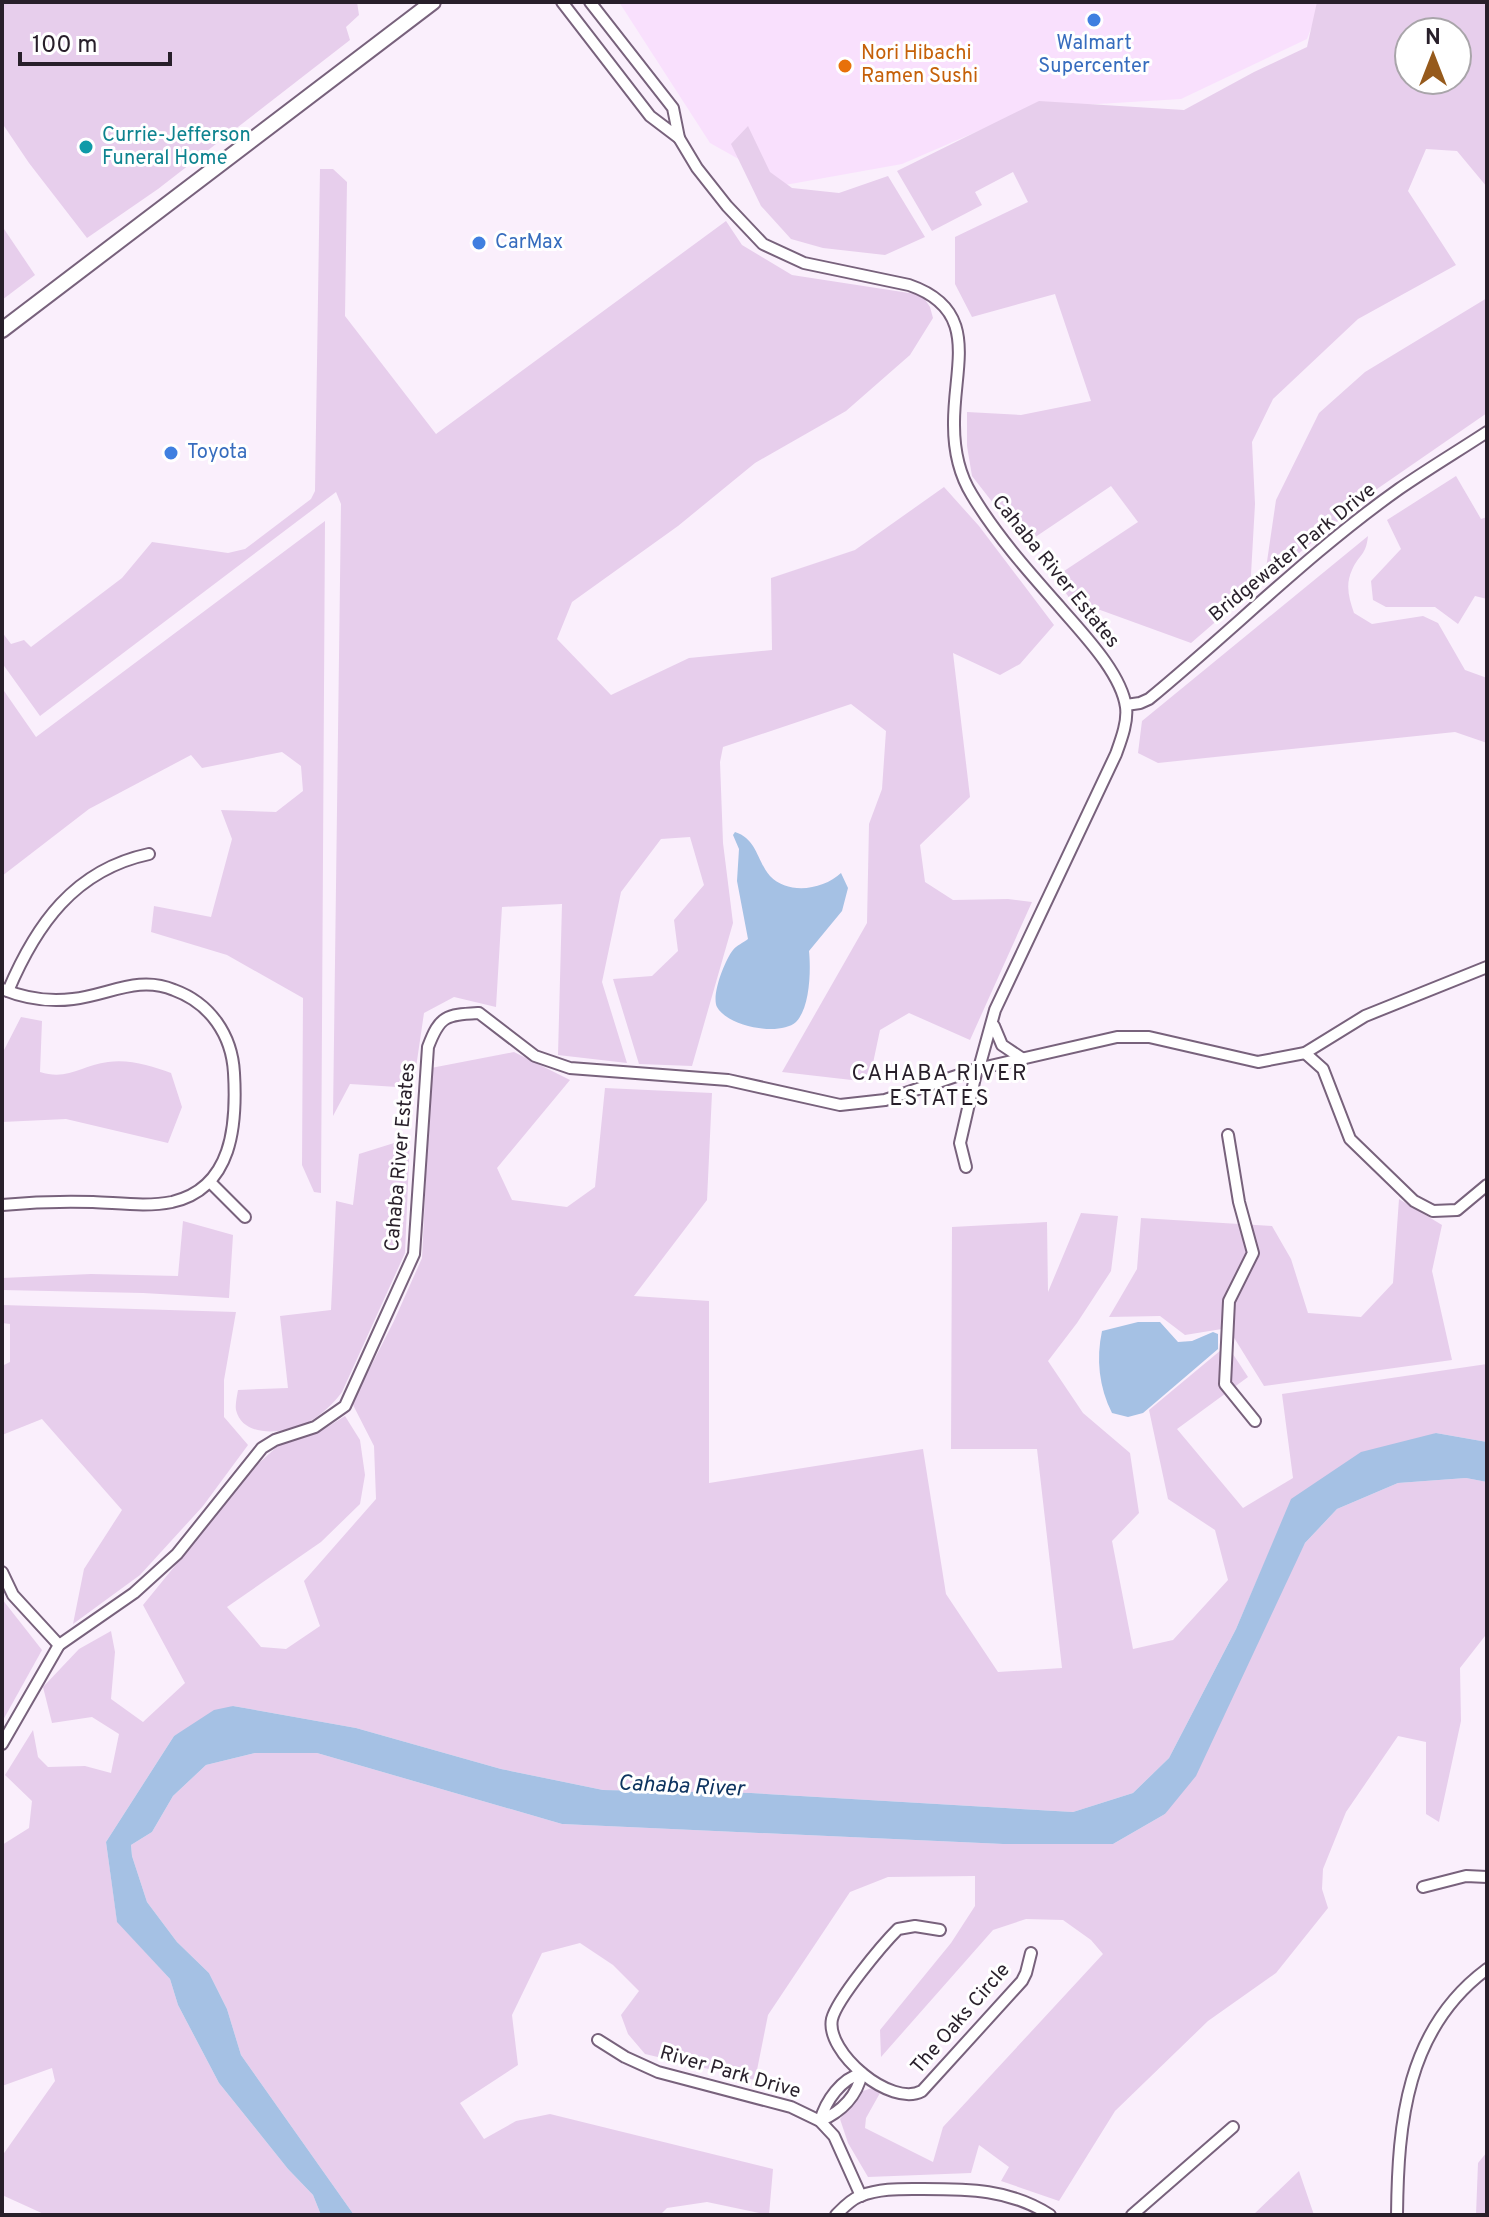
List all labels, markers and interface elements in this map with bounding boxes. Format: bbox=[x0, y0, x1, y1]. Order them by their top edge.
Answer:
marker: Walmart Supercenter bbox=[1085, 11, 1103, 29]
scale bar bbox=[20, 16, 170, 66]
north arrow bbox=[1393, 16, 1473, 96]
text: N bbox=[1425, 25, 1441, 52]
text: 100 m bbox=[32, 31, 98, 61]
place label: Walmart Supercenter bbox=[1038, 31, 1150, 80]
place label: Nori Hibachi Ramen Sushi bbox=[861, 41, 978, 90]
marker: Nori Hibachi Ramen Sushi bbox=[836, 57, 854, 75]
place label: Currie-Jefferson Funeral Home bbox=[102, 123, 251, 172]
marker: Currie-Jefferson Funeral Home bbox=[77, 138, 95, 156]
place label: CarMax bbox=[495, 230, 563, 256]
marker: CarMax bbox=[470, 234, 488, 252]
place label: Toyota bbox=[187, 440, 247, 466]
marker: Toyota bbox=[162, 444, 180, 462]
street label: Bridgewater Park Drive bbox=[1204, 478, 1382, 628]
street label: Cahaba River Estates bbox=[985, 490, 1125, 654]
street label: Cahaba River Estates bbox=[380, 1061, 422, 1253]
district label: CAHABA RIVER ESTATES bbox=[851, 1061, 1029, 1113]
water label: Cahaba River bbox=[617, 1770, 747, 1804]
street label: The Oaks Circle bbox=[906, 1958, 1016, 2080]
street label: River Park Drive bbox=[657, 2040, 803, 2106]

